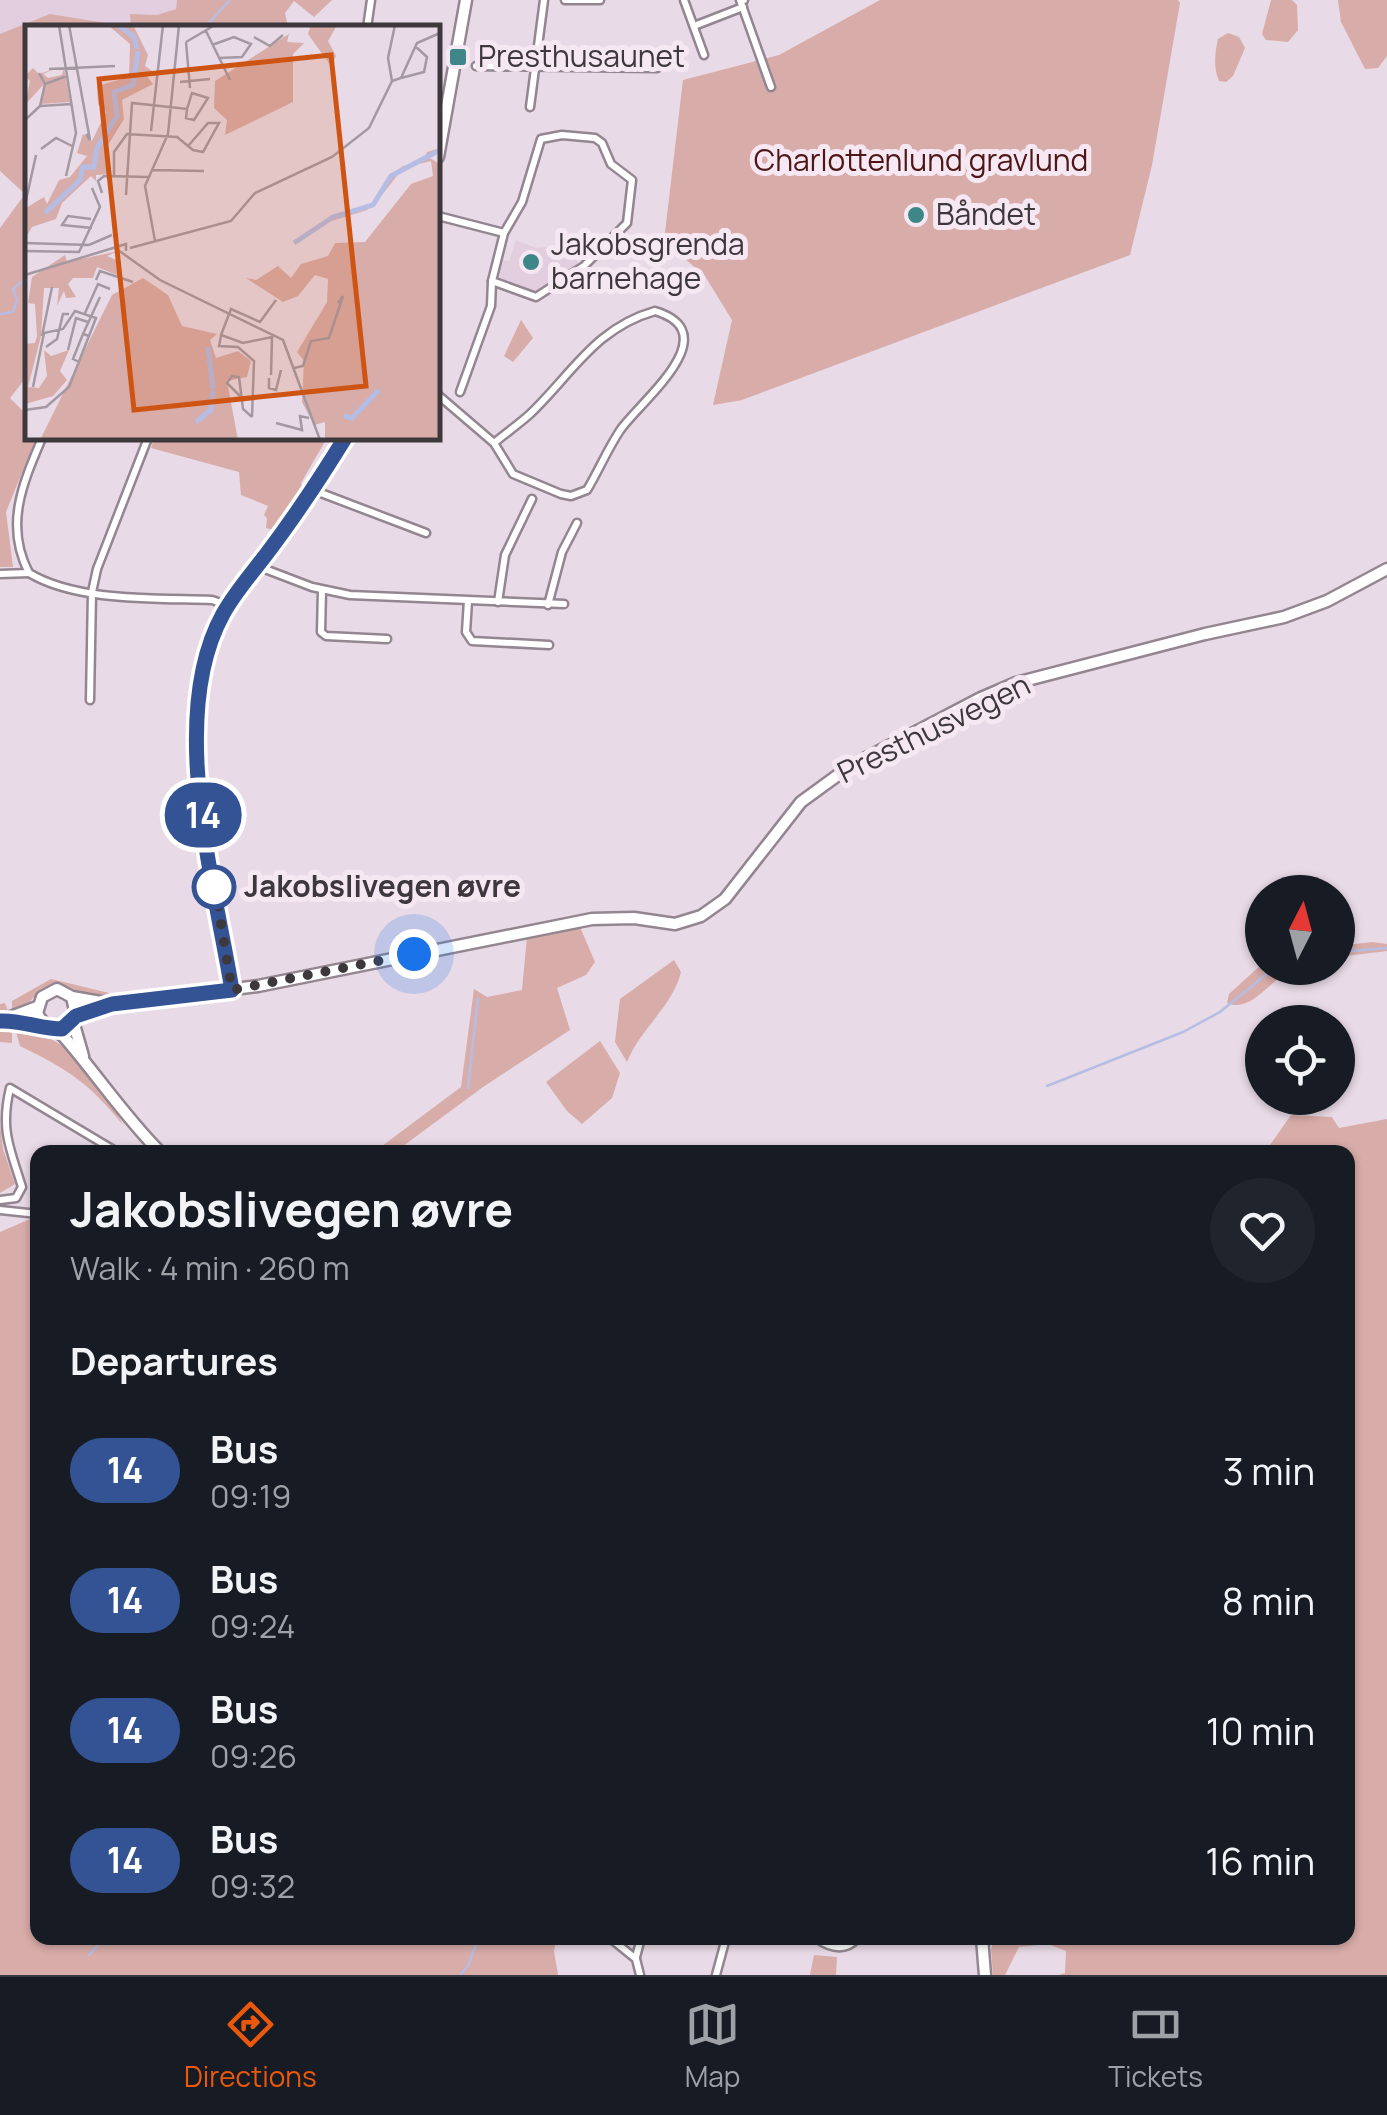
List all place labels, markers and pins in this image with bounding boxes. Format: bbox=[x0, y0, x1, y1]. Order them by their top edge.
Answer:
place label: Presthusaunet bbox=[478, 35, 685, 76]
marker: Presthusaunet bbox=[447, 46, 469, 68]
place label: Båndet bbox=[936, 193, 1036, 234]
marker: Båndet bbox=[905, 204, 927, 226]
place label: Jakobsgrenda barnehage bbox=[551, 223, 745, 298]
marker: Jakobsgrenda barnehage bbox=[520, 251, 542, 273]
place label: Jakobslivegen øvre bbox=[244, 865, 521, 906]
marker: Jakobslivegen øvre bbox=[193, 866, 235, 908]

